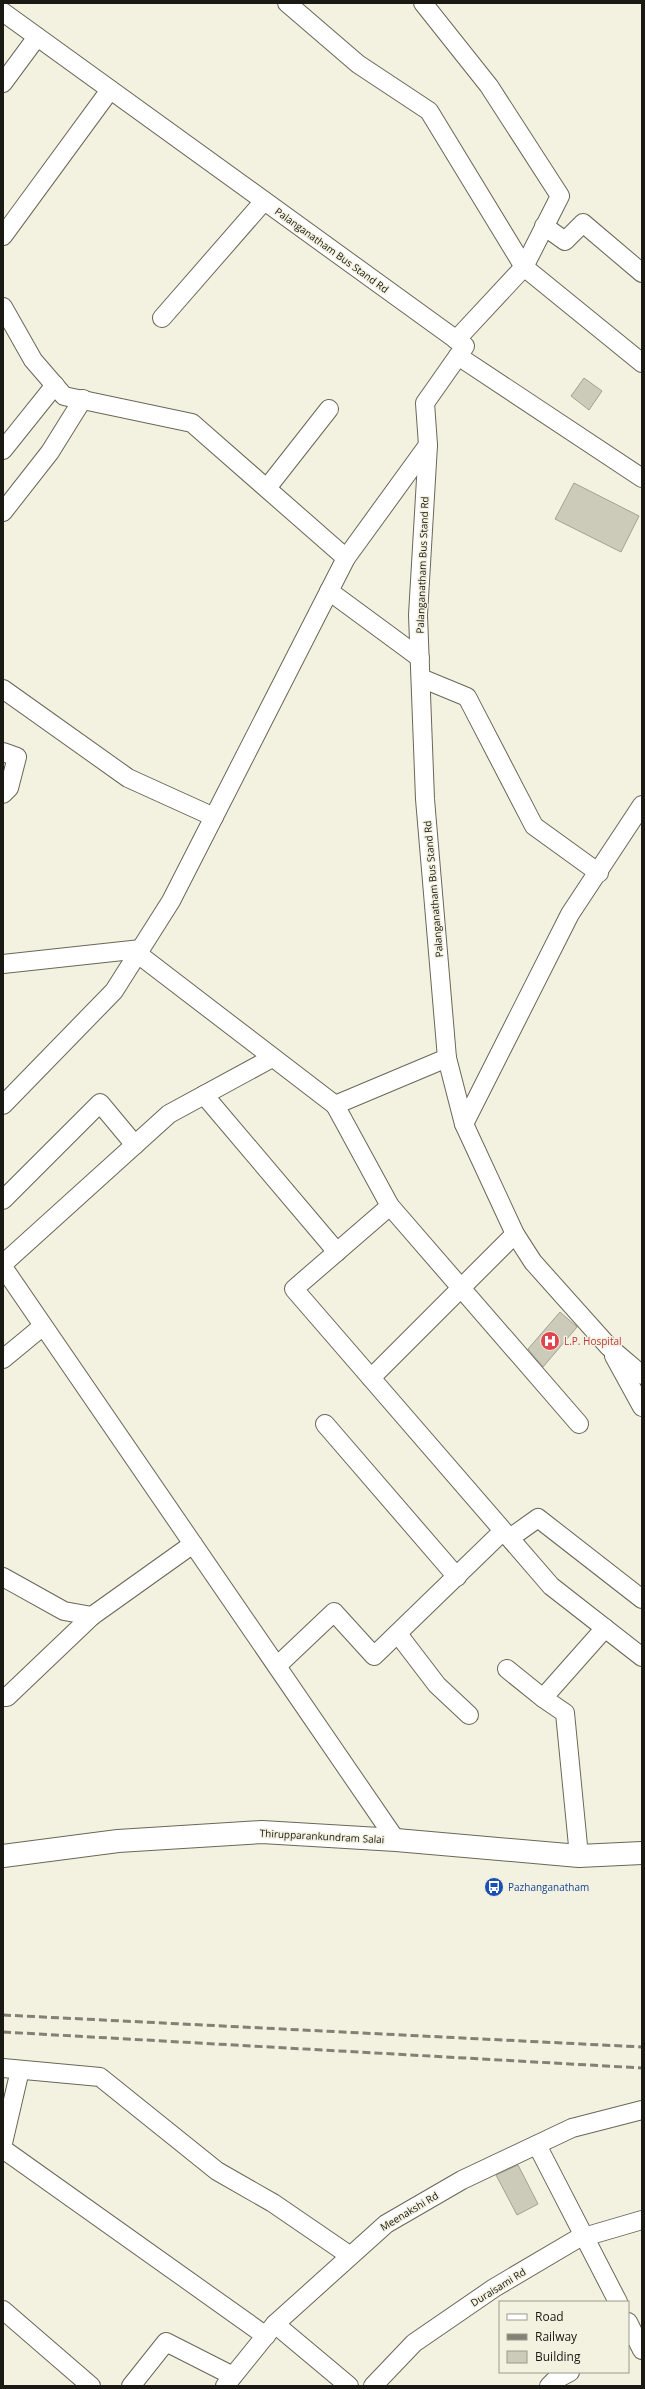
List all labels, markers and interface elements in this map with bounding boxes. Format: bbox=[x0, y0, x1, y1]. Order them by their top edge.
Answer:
street label: Palanganatham Bus Stand Rd bbox=[272, 204, 392, 296]
street label: Palanganatham Bus Stand Rd bbox=[413, 496, 431, 634]
street label: Palanganatham Bus Stand Rd bbox=[420, 820, 446, 958]
hospital icon: L.P. Hospital bbox=[539, 1330, 561, 1352]
place label: L.P. Hospital bbox=[564, 1334, 622, 1348]
street label: Thirupparankundram Salai bbox=[259, 1826, 385, 1846]
bus stop icon: Pazhanganatham bbox=[483, 1876, 505, 1898]
place label: Pazhanganatham bbox=[508, 1880, 589, 1894]
street label: Meenakshi Rd bbox=[377, 2188, 441, 2234]
street label: Duraisami Rd bbox=[468, 2264, 528, 2310]
legend bbox=[499, 2301, 629, 2373]
text: Road bbox=[535, 2308, 564, 2325]
text: Railway bbox=[535, 2328, 578, 2345]
text: Building bbox=[535, 2348, 581, 2365]

